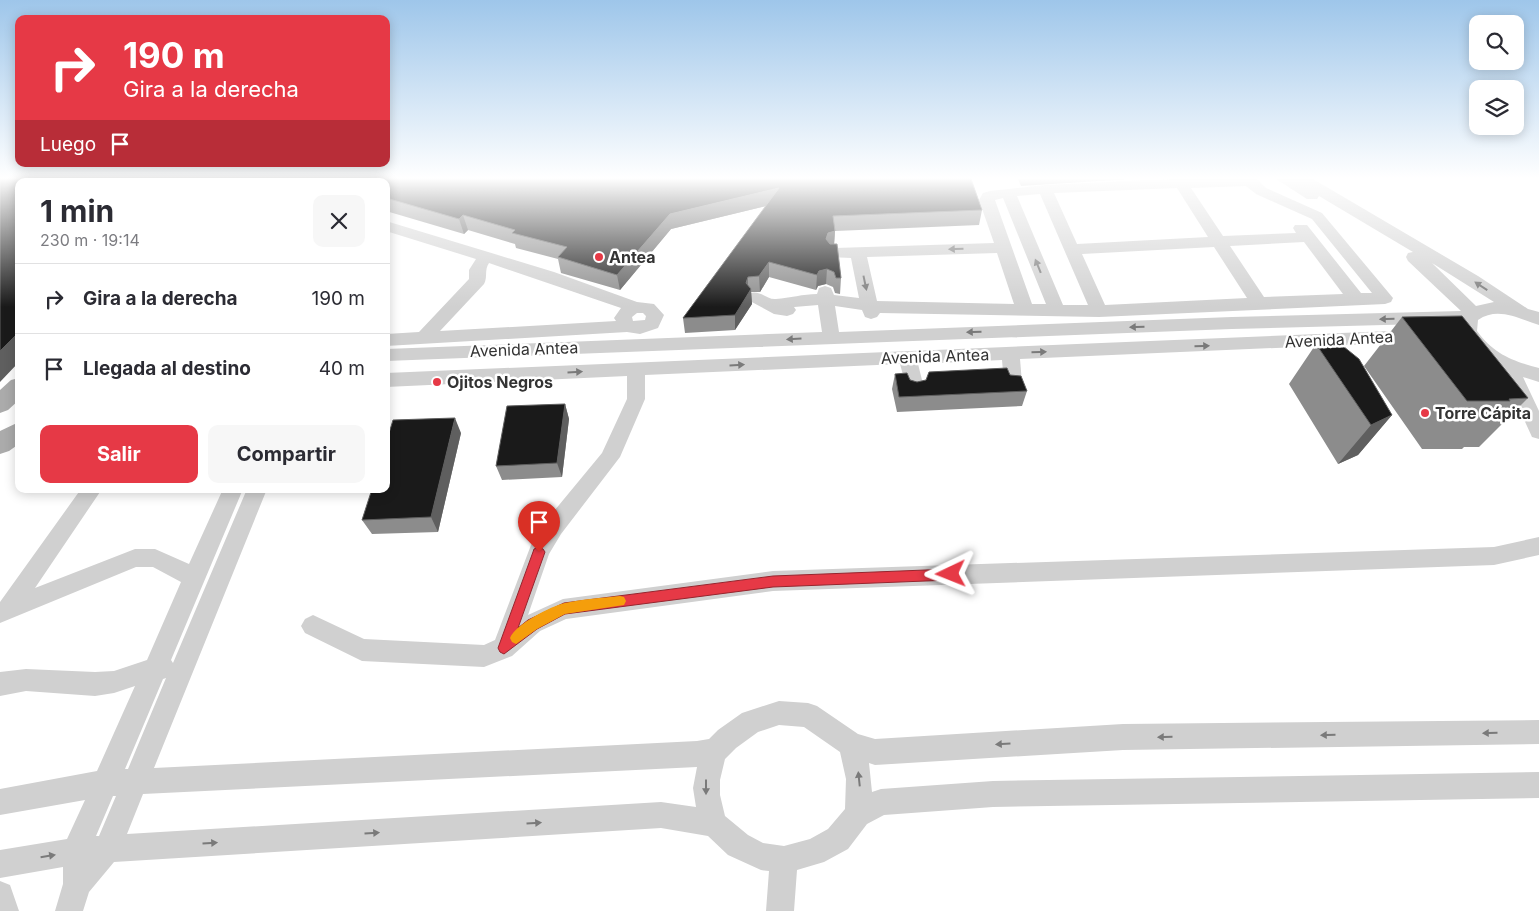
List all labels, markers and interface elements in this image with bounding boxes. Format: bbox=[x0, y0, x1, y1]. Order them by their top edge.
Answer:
map controls bbox=[1469, 15, 1524, 135]
button: search bbox=[1469, 15, 1524, 70]
text: 190 m bbox=[123, 34, 225, 76]
icon: right bbox=[40, 35, 105, 100]
text: Gira a la derecha bbox=[123, 76, 299, 102]
button: layers bbox=[1469, 80, 1524, 135]
icon: arrive bbox=[106, 130, 134, 158]
text: Luego bbox=[40, 133, 96, 156]
text: 1 min bbox=[40, 193, 114, 229]
button: close bbox=[313, 195, 365, 247]
text: 230 m · 19:14 bbox=[40, 230, 140, 250]
one-way arrow bbox=[947, 246, 963, 254]
place label: Antea bbox=[609, 247, 656, 267]
marker: Antea bbox=[593, 251, 605, 263]
one-way arrow bbox=[1034, 259, 1042, 273]
one-way arrow bbox=[861, 275, 869, 290]
one-way arrow bbox=[1474, 282, 1488, 291]
icon: right bbox=[40, 285, 68, 313]
text: Gira a la derecha bbox=[83, 287, 238, 310]
text: 190 m bbox=[312, 287, 365, 310]
one-way arrow bbox=[1378, 315, 1394, 323]
one-way arrow bbox=[1128, 323, 1144, 331]
street label: Avenida Antea bbox=[1284, 326, 1394, 352]
one-way arrow bbox=[966, 329, 982, 337]
one-way arrow bbox=[786, 336, 802, 344]
street label: Avenida Antea bbox=[469, 337, 579, 361]
one-way arrow bbox=[1194, 341, 1210, 349]
street label: Avenida Antea bbox=[880, 344, 990, 368]
one-way arrow bbox=[1032, 348, 1048, 356]
icon: arrive bbox=[40, 355, 68, 383]
text: Llegada al destino bbox=[83, 357, 251, 380]
text: 40 m bbox=[319, 357, 365, 380]
one-way arrow bbox=[729, 361, 745, 369]
one-way arrow bbox=[567, 368, 583, 376]
place label: Ojitos Negros bbox=[447, 372, 553, 392]
marker: Ojitos Negros bbox=[431, 376, 443, 388]
place label: Torre Cápita bbox=[1435, 403, 1531, 423]
marker: Torre Cápita bbox=[1419, 407, 1431, 419]
button: Salir bbox=[40, 425, 198, 483]
button: Compartir bbox=[208, 425, 365, 483]
pin bbox=[518, 501, 560, 552]
icon: arrive bbox=[525, 508, 553, 536]
position arrow bbox=[924, 547, 976, 599]
one-way arrow bbox=[1482, 729, 1498, 737]
one-way arrow bbox=[1320, 731, 1336, 739]
one-way arrow bbox=[1157, 733, 1173, 741]
one-way arrow bbox=[995, 741, 1011, 749]
one-way arrow bbox=[855, 771, 863, 787]
one-way arrow bbox=[702, 779, 710, 795]
one-way arrow bbox=[527, 818, 543, 826]
one-way arrow bbox=[364, 828, 380, 836]
one-way arrow bbox=[202, 839, 218, 847]
one-way arrow bbox=[40, 852, 56, 860]

